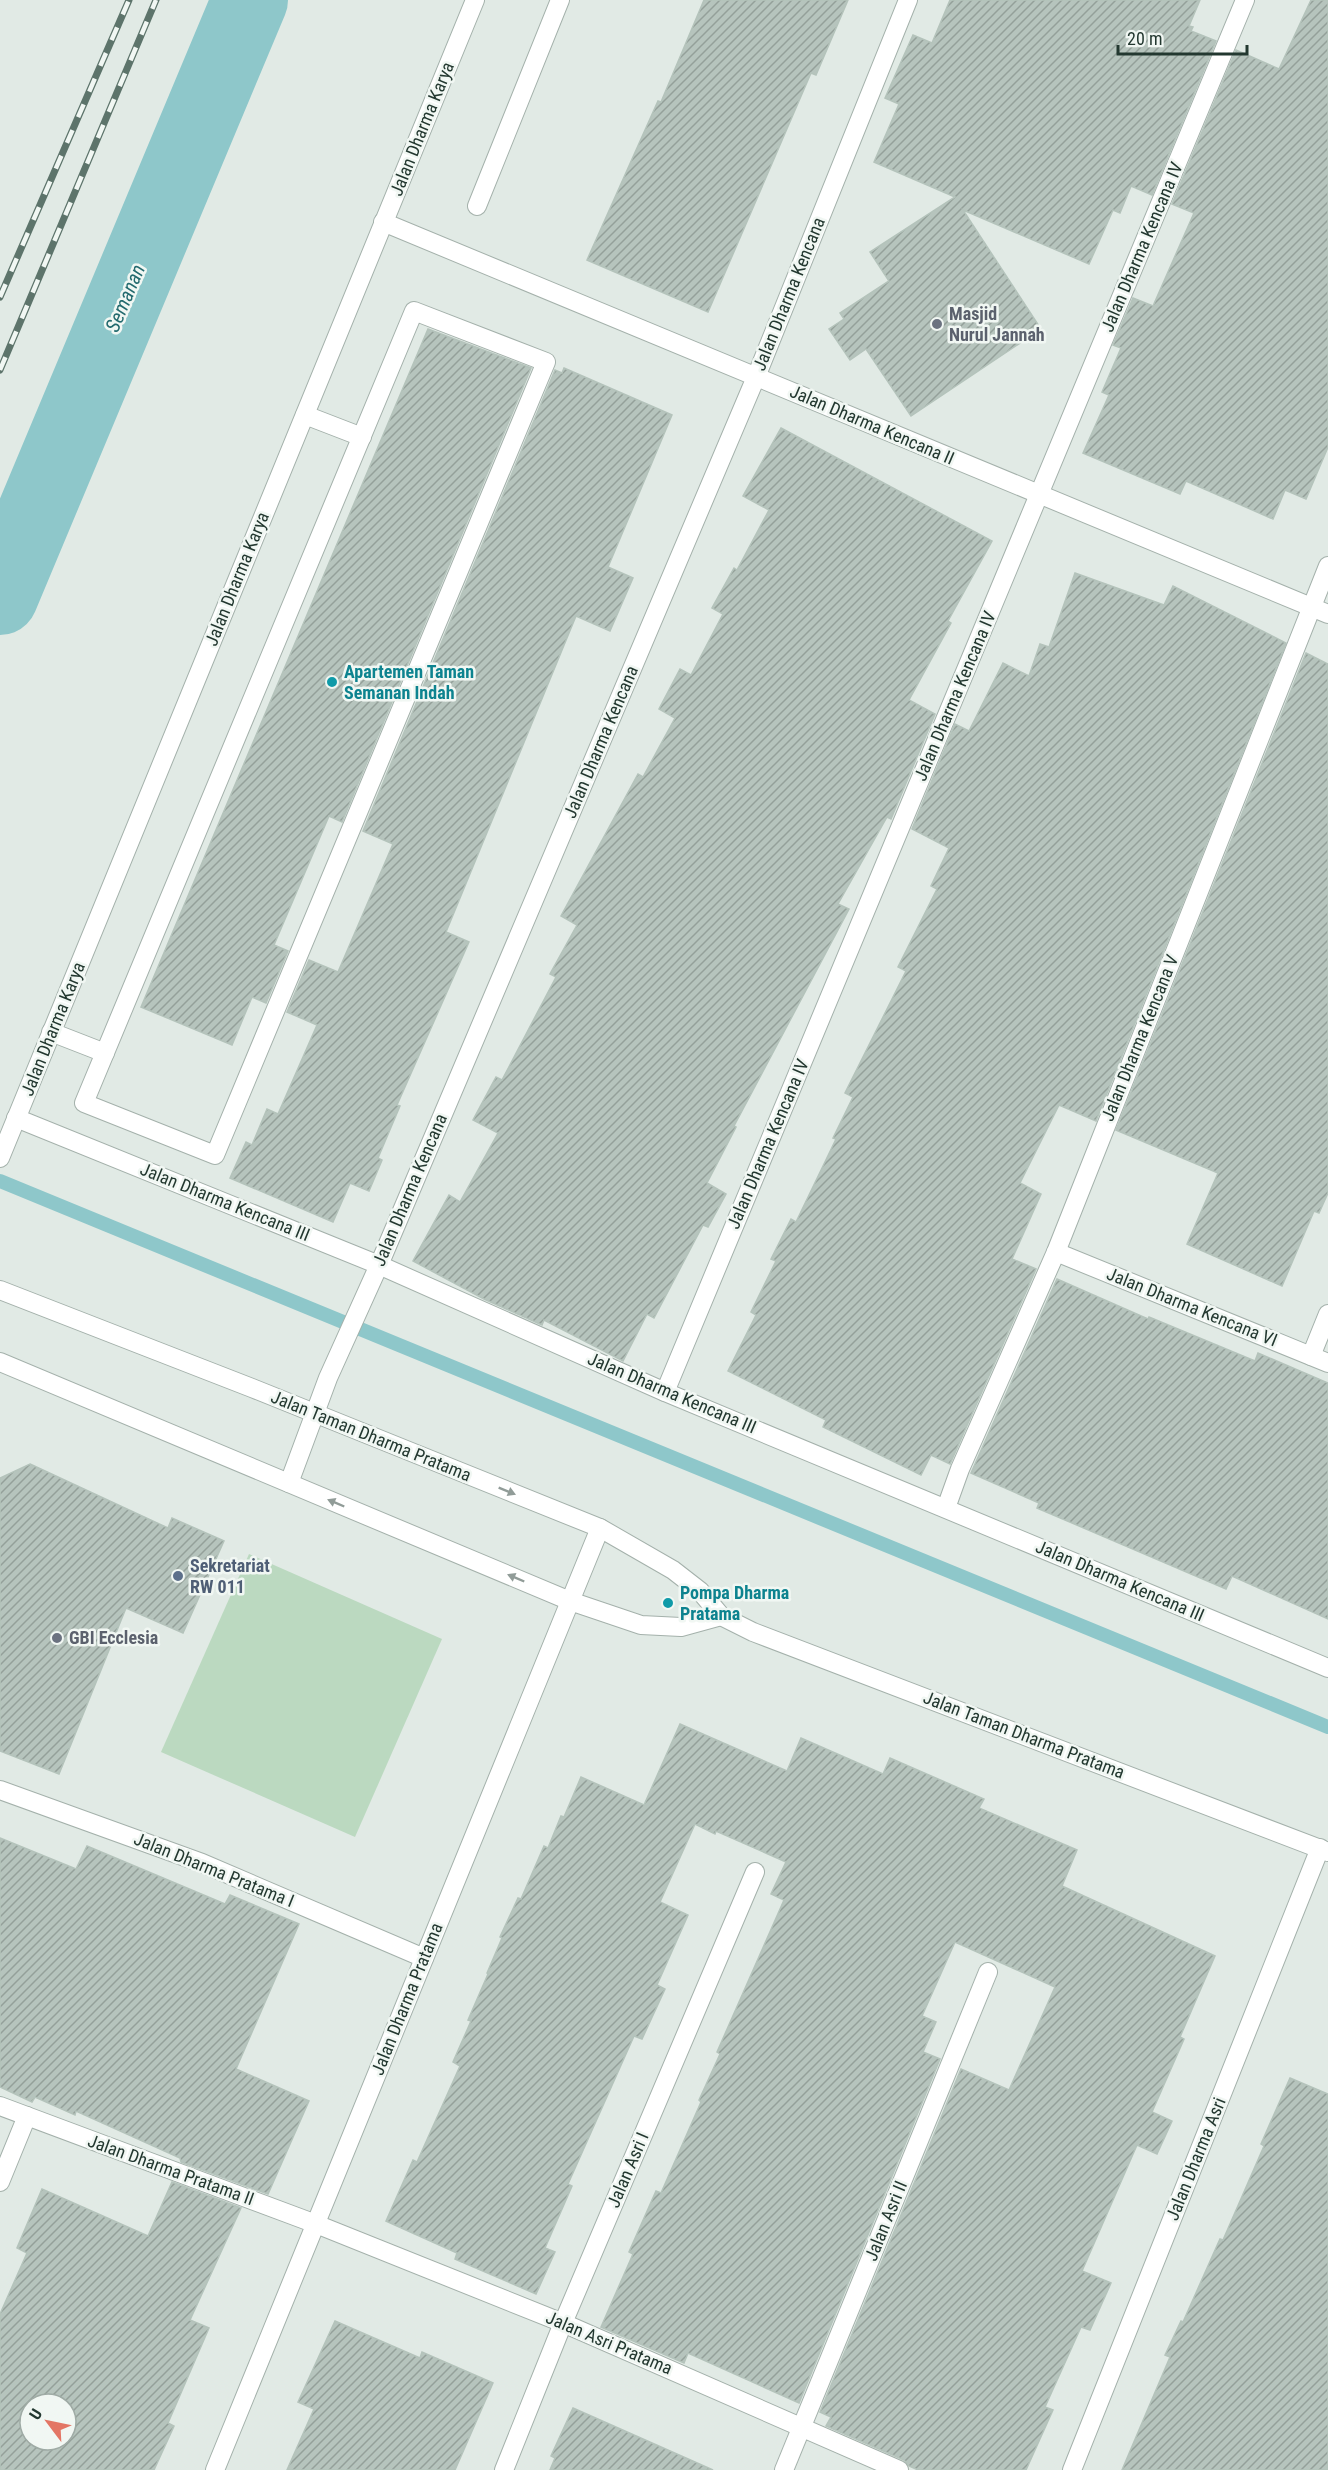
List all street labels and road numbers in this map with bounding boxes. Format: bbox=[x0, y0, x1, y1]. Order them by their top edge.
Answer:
street label: Jalan Dharma Karya bbox=[385, 59, 458, 199]
street label: Jalan Dharma Kencana IV bbox=[1096, 159, 1187, 335]
street label: Jalan Dharma Kencana bbox=[748, 214, 829, 373]
street label: Jalan Dharma Kencana II bbox=[787, 380, 958, 469]
street label: Jalan Dharma Karya bbox=[200, 509, 273, 649]
street label: Jalan Dharma Kencana IV bbox=[909, 608, 1000, 784]
street label: Jalan Dharma Kencana bbox=[559, 663, 642, 821]
street label: Jalan Dharma Kencana V bbox=[1097, 952, 1183, 1124]
street label: Jalan Dharma Karya bbox=[16, 959, 89, 1099]
street label: Jalan Dharma Kencana IV bbox=[722, 1056, 813, 1232]
street label: Jalan Dharma Kencana bbox=[368, 1111, 451, 1269]
street label: Jalan Dharma Kencana III bbox=[137, 1158, 313, 1245]
street label: Jalan Dharma Kencana VI bbox=[1104, 1263, 1281, 1350]
street label: Jalan Dharma Kencana III bbox=[585, 1348, 760, 1438]
street label: Jalan Taman Dharma Pratama bbox=[268, 1386, 474, 1485]
street label: Jalan Dharma Kencana III bbox=[1033, 1536, 1208, 1626]
street label: Jalan Taman Dharma Pratama bbox=[921, 1686, 1128, 1783]
street label: Jalan Dharma Pratama I bbox=[131, 1828, 297, 1911]
street label: Jalan Dharma Pratama bbox=[366, 1920, 447, 2078]
street label: Jalan Dharma Asri bbox=[1161, 2094, 1230, 2223]
street label: Jalan Asri I bbox=[602, 2129, 653, 2211]
street label: Jalan Dharma Pratama II bbox=[85, 2130, 257, 2209]
street label: Jalan Asri II bbox=[860, 2178, 911, 2264]
street label: Jalan Asri Pratama bbox=[543, 2306, 675, 2379]

